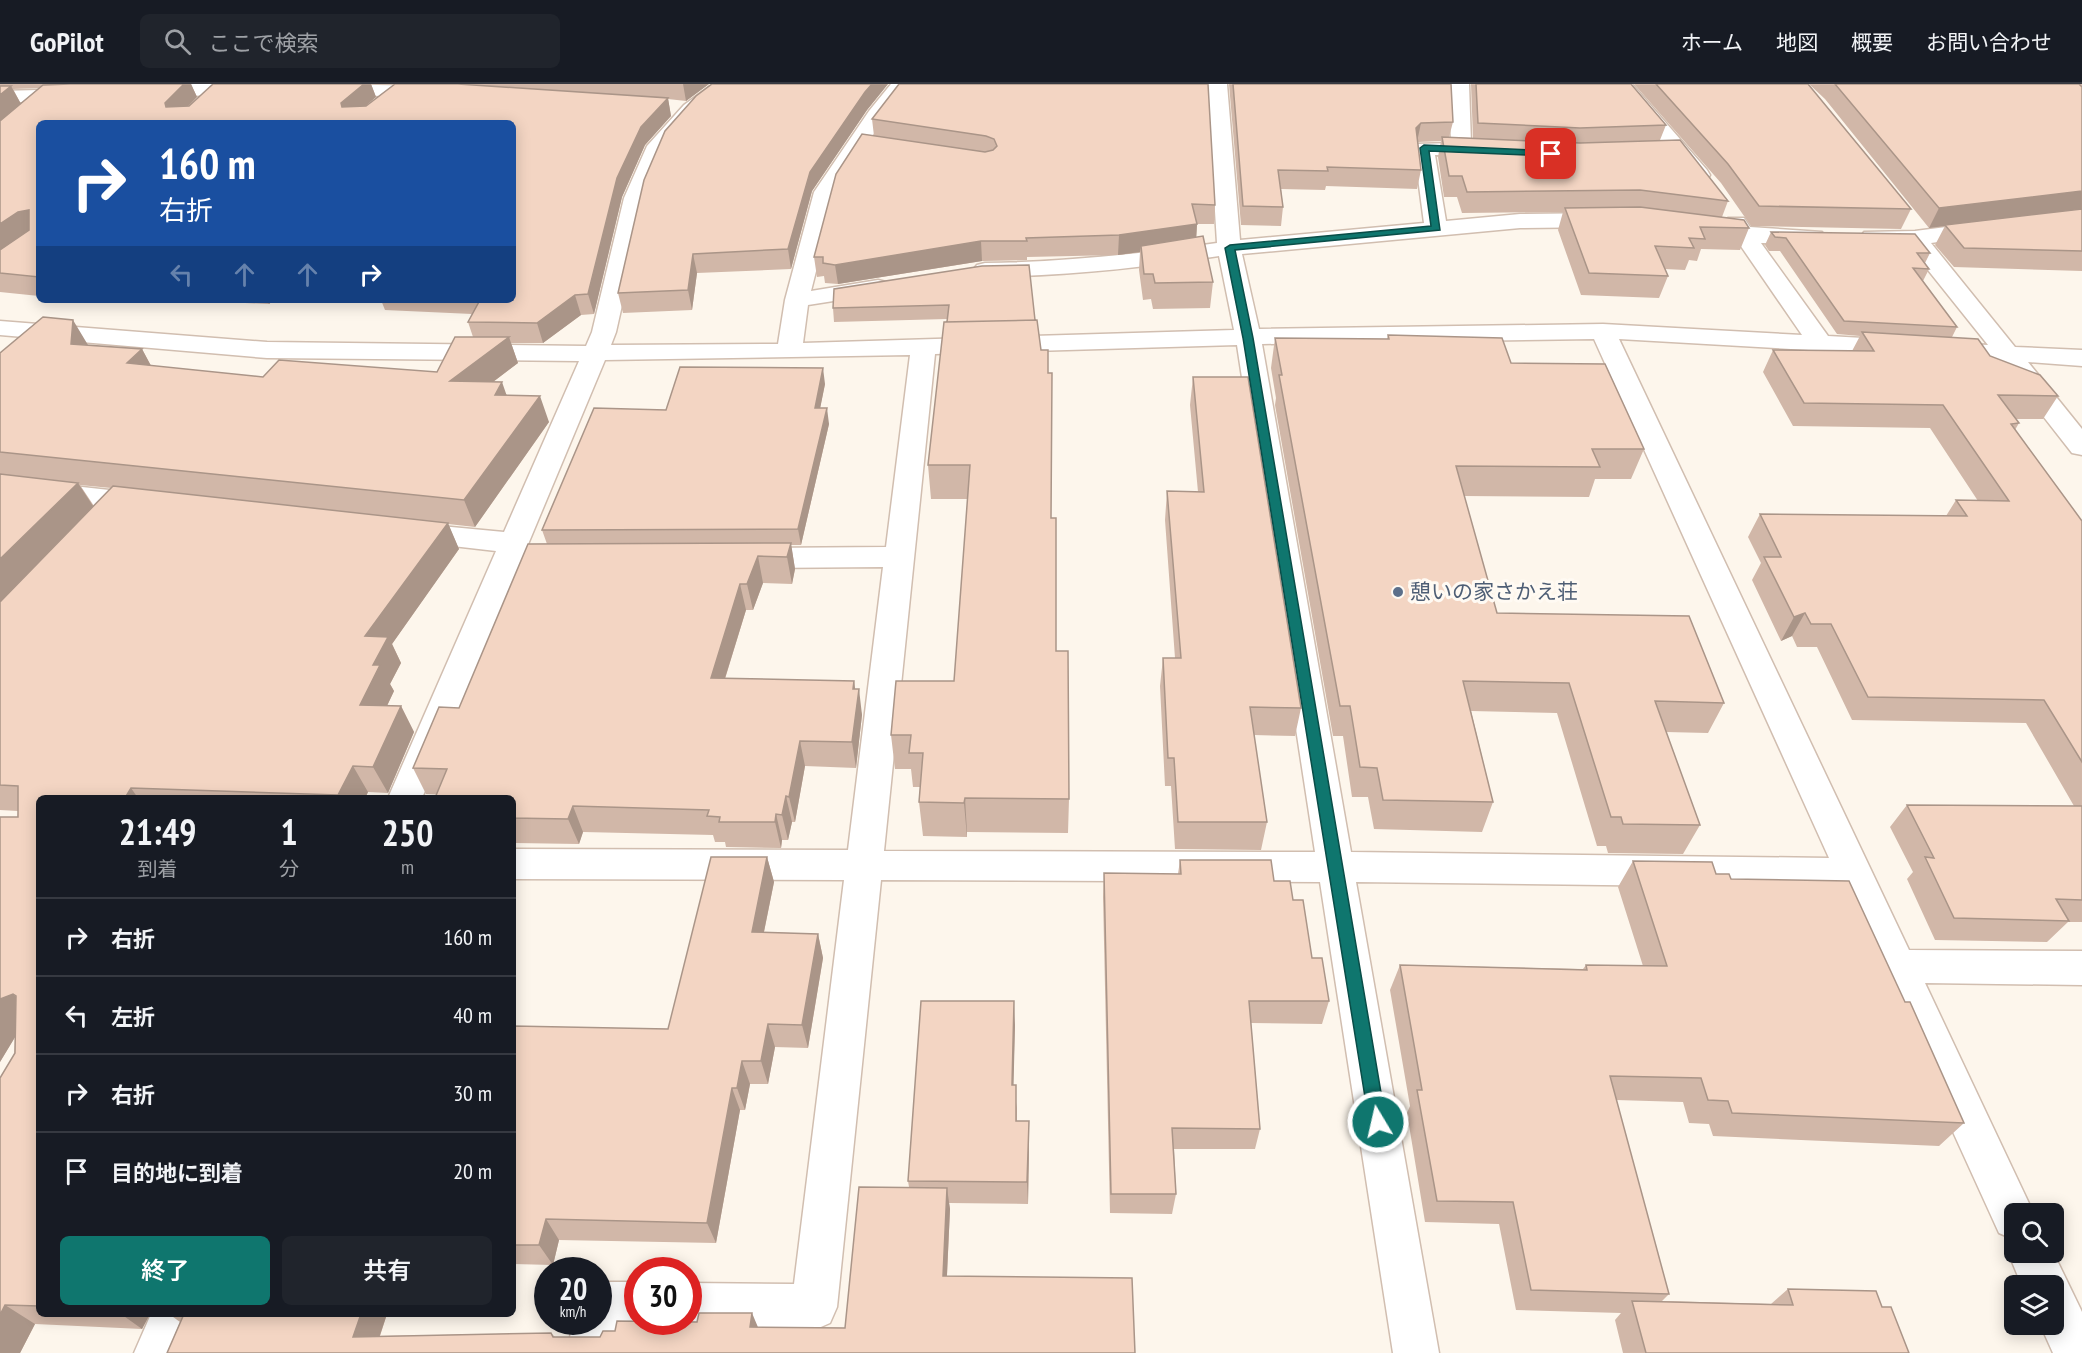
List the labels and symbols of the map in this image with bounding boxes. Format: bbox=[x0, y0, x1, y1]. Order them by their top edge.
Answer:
pin bbox=[1525, 128, 1576, 179]
place label: 憩いの家さかえ荘 bbox=[1410, 578, 1578, 605]
marker: 憩いの家さかえ荘 bbox=[1391, 585, 1405, 599]
position arrow bbox=[1346, 1090, 1410, 1154]
speed limit sign: 30 bbox=[624, 1257, 702, 1335]

